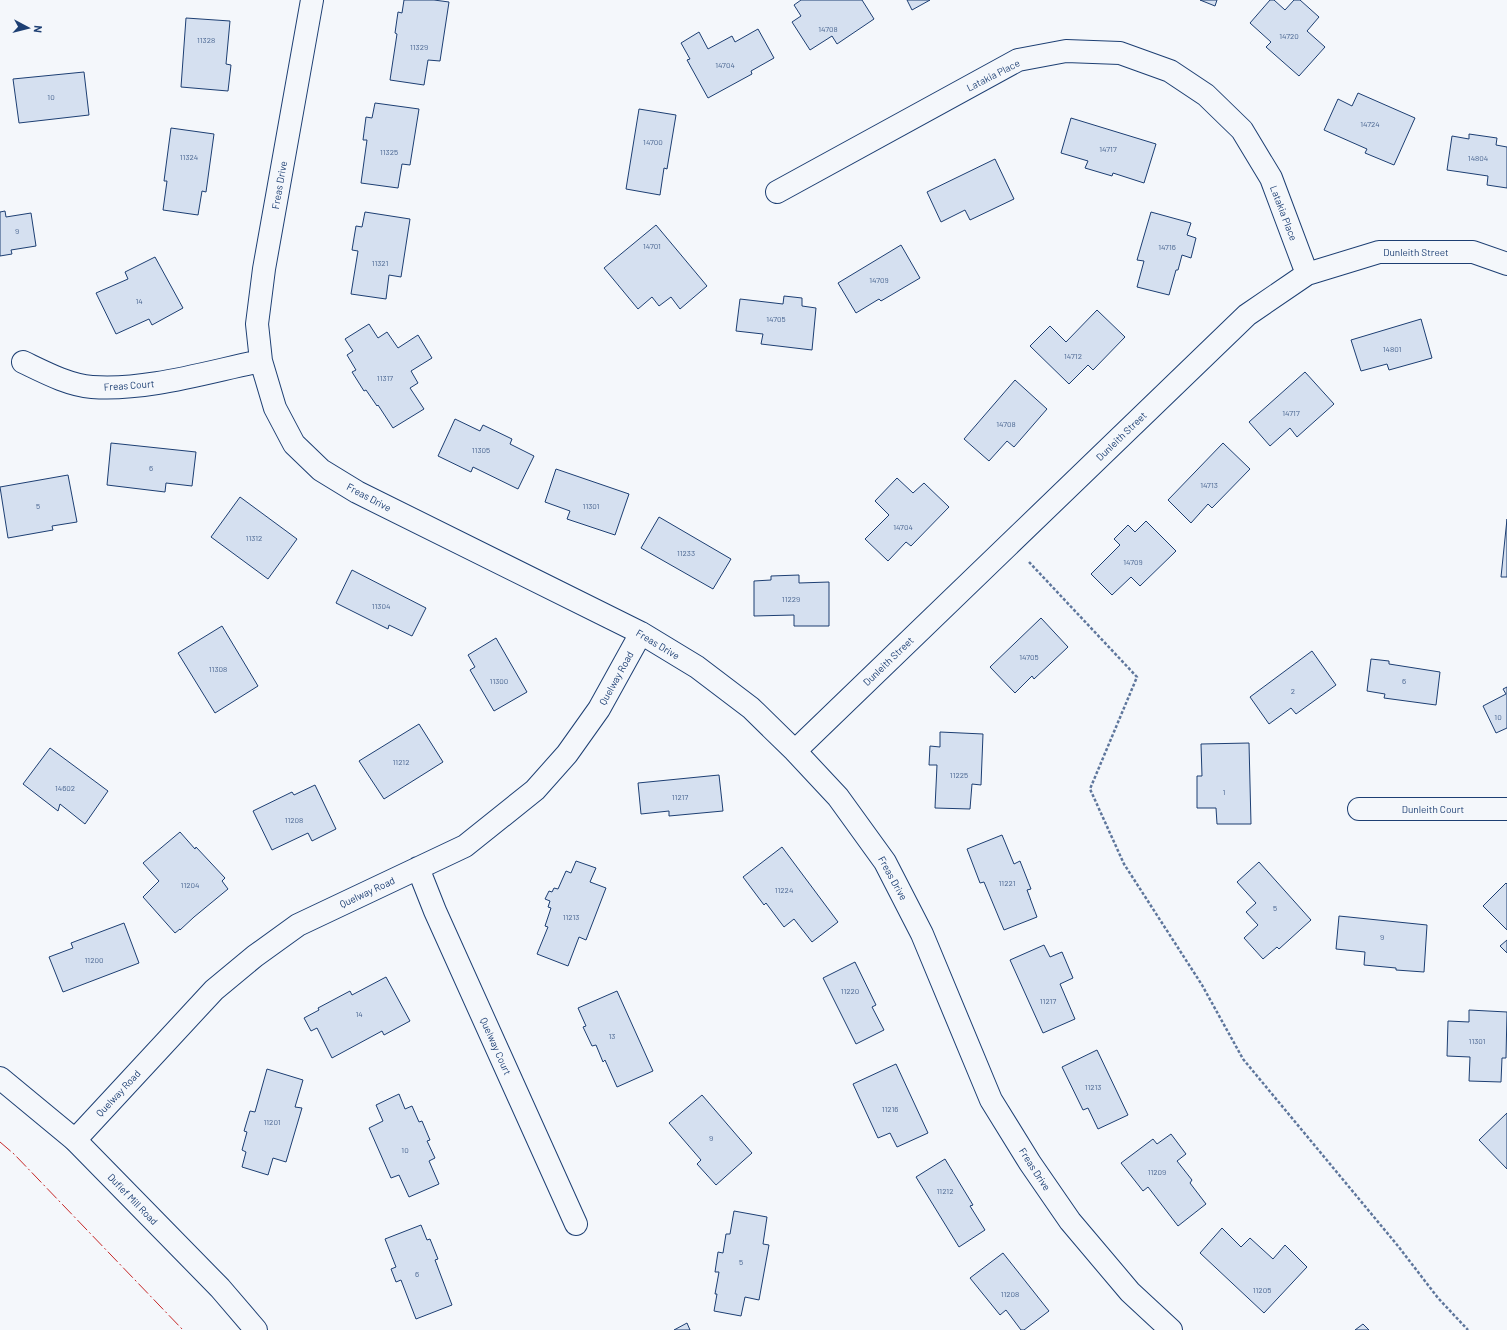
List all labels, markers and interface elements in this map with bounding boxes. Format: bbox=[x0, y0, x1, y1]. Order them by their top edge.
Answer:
north arrow bbox=[8, 8, 48, 48]
house number: 14708 bbox=[818, 24, 838, 34]
text: N bbox=[32, 25, 45, 34]
house number: 14720 bbox=[1279, 31, 1299, 41]
house number: 11328 bbox=[197, 35, 215, 45]
house number: 11329 bbox=[410, 42, 428, 52]
street label: Latakia Place bbox=[964, 56, 1022, 94]
house number: 14704 bbox=[715, 60, 735, 70]
house number: 10 bbox=[47, 92, 55, 102]
house number: 14724 bbox=[1360, 119, 1380, 129]
house number: 14700 bbox=[643, 137, 663, 147]
house number: 14717 bbox=[1099, 144, 1117, 154]
house number: 11325 bbox=[380, 147, 398, 157]
house number: 11324 bbox=[180, 152, 198, 162]
house number: 14804 bbox=[1468, 153, 1488, 163]
street label: Freas Drive bbox=[269, 160, 289, 210]
street label: Latakia Place bbox=[1268, 184, 1300, 242]
house number: 9 bbox=[15, 226, 19, 236]
house number: 14701 bbox=[643, 241, 661, 251]
house number: 14716 bbox=[1158, 242, 1176, 252]
street label: Dunleith Street bbox=[1383, 246, 1449, 258]
house number: 11321 bbox=[372, 258, 389, 268]
house number: 14709 bbox=[869, 275, 889, 285]
house number: 14 bbox=[135, 296, 143, 306]
house number: 14705 bbox=[766, 314, 786, 324]
house number: 14801 bbox=[1383, 344, 1401, 354]
house number: 14712 bbox=[1064, 351, 1082, 361]
house number: 11317 bbox=[377, 373, 393, 383]
street label: Freas Court bbox=[103, 377, 155, 393]
house number: 14717 bbox=[1282, 408, 1300, 418]
street label: Dunleith Street bbox=[1093, 409, 1149, 463]
house number: 14708 bbox=[996, 419, 1016, 429]
house number: 11305 bbox=[472, 445, 490, 455]
house number: 6 bbox=[149, 463, 153, 473]
street label: Freas Drive bbox=[345, 480, 393, 514]
house number: 14713 bbox=[1200, 480, 1218, 490]
house number: 5 bbox=[36, 501, 40, 511]
house number: 11301 bbox=[583, 501, 600, 511]
house number: 14704 bbox=[893, 522, 913, 532]
house number: 11312 bbox=[246, 533, 262, 543]
house number: 11233 bbox=[677, 548, 695, 558]
house number: 14709 bbox=[1123, 557, 1143, 567]
house number: 11229 bbox=[782, 594, 800, 604]
house number: 11304 bbox=[372, 601, 390, 611]
street label: Freas Drive bbox=[634, 626, 682, 662]
street label: Dunleith Street bbox=[860, 634, 916, 688]
street label: Quelway Road bbox=[596, 649, 636, 707]
house number: 14705 bbox=[1019, 652, 1039, 662]
house number: 11308 bbox=[209, 664, 227, 674]
house number: 11300 bbox=[490, 676, 508, 686]
house number: 6 bbox=[1402, 676, 1406, 686]
house number: 2 bbox=[1291, 686, 1295, 696]
house number: 10 bbox=[1494, 712, 1502, 722]
house number: 11212 bbox=[393, 757, 409, 767]
house number: 11225 bbox=[950, 770, 968, 780]
house number: 14602 bbox=[55, 783, 75, 793]
house number: 1 bbox=[1223, 787, 1226, 797]
house number: 11217 bbox=[672, 792, 688, 802]
street label: Dunleith Court bbox=[1402, 803, 1465, 815]
house number: 11208 bbox=[285, 815, 303, 825]
street label: Freas Drive bbox=[876, 854, 910, 902]
street label: Quelway Road bbox=[337, 874, 397, 910]
house number: 11221 bbox=[999, 878, 1016, 888]
house number: 11204 bbox=[181, 880, 199, 890]
house number: 11224 bbox=[775, 885, 793, 895]
house number: 5 bbox=[1273, 903, 1277, 913]
house number: 11213 bbox=[563, 912, 579, 922]
house number: 9 bbox=[1380, 932, 1384, 942]
house number: 11200 bbox=[85, 955, 103, 965]
house number: 11220 bbox=[841, 986, 859, 996]
house number: 11217 bbox=[1040, 996, 1056, 1006]
house number: 14 bbox=[355, 1009, 363, 1019]
street label: Quelway Court bbox=[478, 1015, 514, 1077]
house number: 13 bbox=[609, 1031, 615, 1041]
house number: 11301 bbox=[1469, 1036, 1486, 1046]
street label: Quelway Road bbox=[93, 1067, 143, 1119]
house number: 11213 bbox=[1085, 1082, 1101, 1092]
house number: 11216 bbox=[882, 1104, 898, 1114]
house number: 11201 bbox=[263, 1117, 281, 1127]
house number: 9 bbox=[709, 1133, 713, 1143]
house number: 10 bbox=[401, 1145, 409, 1155]
street label: Freas Drive bbox=[1017, 1145, 1053, 1193]
house number: 11209 bbox=[1148, 1167, 1166, 1177]
street label: Dufief Mill Road bbox=[105, 1171, 161, 1227]
house number: 11212 bbox=[937, 1186, 953, 1196]
house number: 5 bbox=[739, 1257, 743, 1267]
house number: 6 bbox=[415, 1269, 419, 1279]
house number: 11205 bbox=[1253, 1285, 1271, 1295]
house number: 11208 bbox=[1001, 1289, 1019, 1299]

